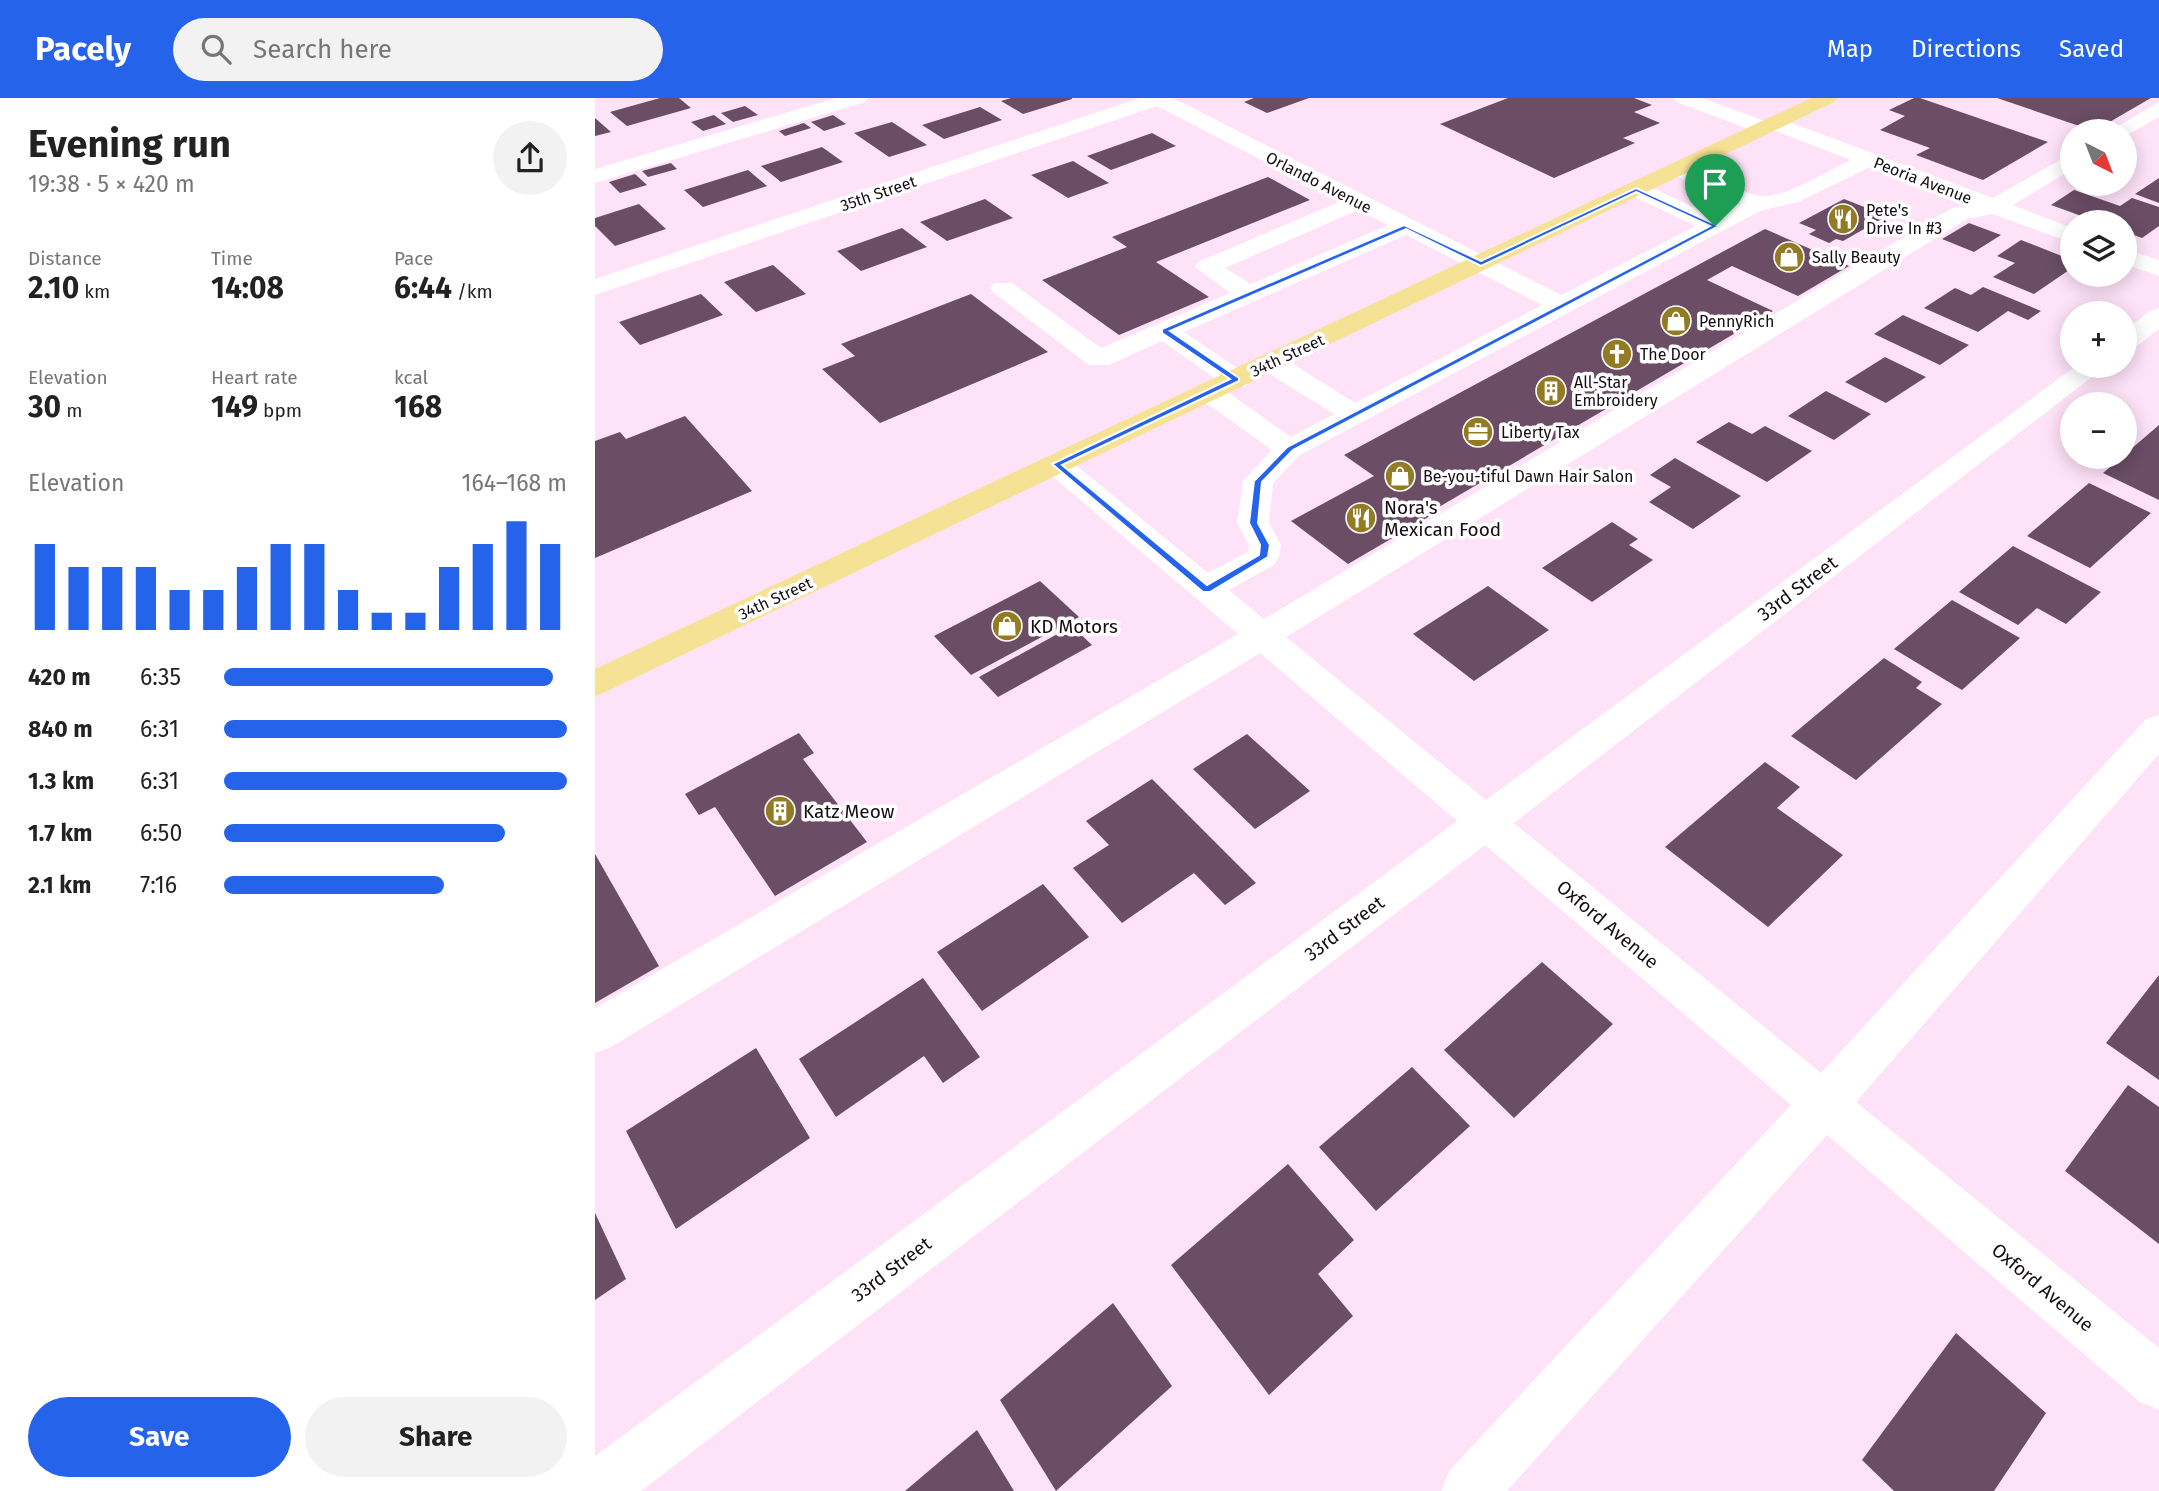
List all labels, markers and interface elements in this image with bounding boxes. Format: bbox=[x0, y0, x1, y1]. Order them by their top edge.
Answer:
search box bbox=[173, 18, 663, 81]
text: Pacely bbox=[35, 29, 131, 69]
icon: search bbox=[197, 30, 235, 68]
text: Search here bbox=[253, 34, 392, 65]
text: Map bbox=[1827, 35, 1873, 63]
text: Directions bbox=[1911, 35, 2021, 63]
text: Saved bbox=[2059, 35, 2124, 63]
north arrow bbox=[2060, 119, 2137, 196]
map controls bbox=[2060, 119, 2137, 469]
text: Evening run bbox=[28, 121, 231, 167]
button: share bbox=[493, 121, 567, 195]
street label: Orlando Avenue bbox=[1263, 148, 1375, 217]
street label: Peoria Avenue bbox=[1871, 153, 1975, 208]
pin bbox=[1685, 154, 1745, 226]
icon: arrive bbox=[1696, 165, 1734, 203]
text: 19:38 · 5 × 420 m bbox=[28, 170, 195, 198]
street label: 35th Street bbox=[838, 172, 919, 215]
place label: Pete's Drive In #3 bbox=[1866, 201, 1942, 238]
restaurant icon: Pete's Drive In #3 bbox=[1826, 202, 1860, 236]
button: layers bbox=[2060, 210, 2137, 287]
shop icon: Sally Beauty bbox=[1772, 240, 1806, 274]
text: Distance bbox=[28, 247, 102, 270]
text: Time bbox=[211, 247, 253, 270]
text: Pace bbox=[394, 247, 433, 270]
place label: Sally Beauty bbox=[1812, 248, 1901, 267]
text: 2.10 bbox=[28, 270, 79, 306]
text: 14:08 bbox=[211, 270, 284, 306]
text: 6:44 bbox=[394, 270, 452, 306]
text: km bbox=[79, 280, 110, 303]
text: /km bbox=[452, 280, 493, 303]
button: + bbox=[2060, 301, 2137, 378]
shop icon: PennyRich bbox=[1659, 304, 1693, 338]
place label: PennyRich bbox=[1699, 312, 1774, 331]
street label: 34th Street bbox=[1247, 330, 1327, 381]
church icon: The Door bbox=[1600, 337, 1634, 371]
place label: The Door bbox=[1640, 345, 1707, 364]
text: Elevation bbox=[28, 366, 108, 389]
text: Heart rate bbox=[211, 366, 298, 389]
text: kcal bbox=[394, 366, 428, 389]
place label: All-Star Embroidery bbox=[1574, 373, 1658, 410]
building icon: All-Star Embroidery bbox=[1534, 374, 1568, 408]
text: 30 bbox=[28, 389, 61, 425]
text: 149 bbox=[211, 389, 258, 425]
text: 168 bbox=[394, 389, 442, 425]
button: − bbox=[2060, 392, 2137, 469]
text: m bbox=[61, 399, 82, 422]
text: bpm bbox=[258, 399, 302, 422]
office icon: Liberty Tax bbox=[1461, 415, 1495, 449]
place label: Liberty Tax bbox=[1501, 423, 1580, 442]
shop icon: Be-you-tiful Dawn Hair Salon bbox=[1383, 459, 1417, 493]
place label: Be-you-tiful Dawn Hair Salon bbox=[1423, 467, 1633, 486]
text: Elevation bbox=[28, 469, 124, 497]
text: 164–168 m bbox=[461, 469, 567, 497]
place label: Nora's Mexican Food bbox=[1384, 496, 1501, 541]
restaurant icon: Nora's Mexican Food bbox=[1344, 501, 1378, 535]
street label: 33rd Street bbox=[1753, 551, 1842, 626]
street label: 34th Street bbox=[735, 573, 815, 624]
shop icon: KD Motors bbox=[990, 609, 1024, 643]
place label: KD Motors bbox=[1030, 615, 1118, 638]
text: 420 m bbox=[28, 663, 91, 691]
text: 6:35 bbox=[140, 663, 181, 691]
text: 840 m bbox=[28, 715, 93, 743]
text: 6:31 bbox=[140, 715, 179, 743]
text: 1.3 km bbox=[28, 767, 94, 795]
text: 6:31 bbox=[140, 767, 179, 795]
building icon: Katz Meow bbox=[763, 794, 797, 828]
place label: Katz Meow bbox=[803, 800, 895, 823]
text: 1.7 km bbox=[28, 819, 93, 847]
text: 6:50 bbox=[140, 819, 182, 847]
text: 2.1 km bbox=[28, 871, 91, 899]
text: 7:16 bbox=[140, 871, 177, 899]
street label: Oxford Avenue bbox=[1552, 875, 1663, 974]
street label: 33rd Street bbox=[1300, 891, 1389, 966]
street label: 33rd Street bbox=[847, 1232, 936, 1307]
street label: Oxford Avenue bbox=[1987, 1238, 2098, 1337]
button: Save bbox=[28, 1397, 291, 1477]
button: Share bbox=[305, 1397, 567, 1477]

